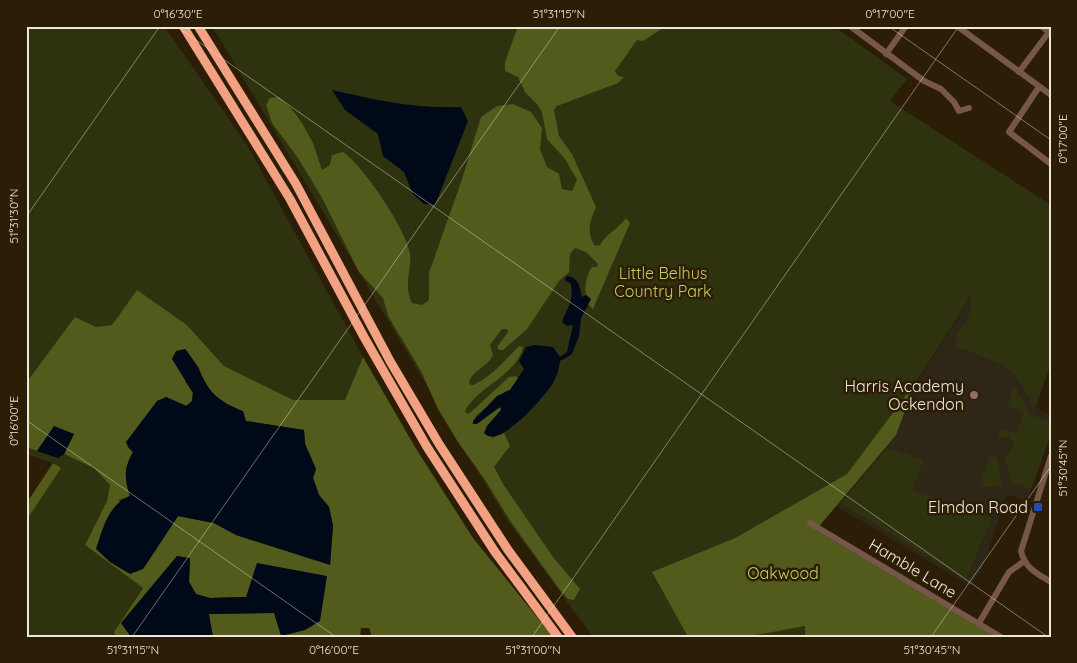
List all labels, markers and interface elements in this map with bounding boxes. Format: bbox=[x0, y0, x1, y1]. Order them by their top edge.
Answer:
text: 0°16'30"E bbox=[153, 6, 203, 21]
text: 51°31'15"N bbox=[533, 6, 585, 21]
text: 0°17'00"E bbox=[865, 6, 915, 21]
text: 0°17'00"E bbox=[1055, 114, 1070, 164]
text: 51°31'30"N bbox=[6, 189, 21, 243]
park label: Little Belhus Country Park bbox=[614, 263, 712, 301]
place label: Harris Academy Ockendon bbox=[844, 376, 964, 414]
marker: Harris Academy Ockendon bbox=[968, 389, 980, 401]
text: 0°16'00"E bbox=[6, 396, 21, 446]
text: 51°30'45"N bbox=[1055, 440, 1070, 497]
place label: Elmdon Road bbox=[928, 497, 1028, 517]
marker: Elmdon Road bbox=[1032, 501, 1044, 513]
street label: Hamble Lane bbox=[865, 534, 961, 602]
park label: Oakwood bbox=[747, 563, 819, 583]
text: 51°31'15"N bbox=[107, 642, 159, 657]
text: 0°16'00"E bbox=[309, 642, 359, 657]
text: 51°31'00"N bbox=[505, 642, 561, 657]
text: 51°30'45"N bbox=[904, 642, 961, 657]

